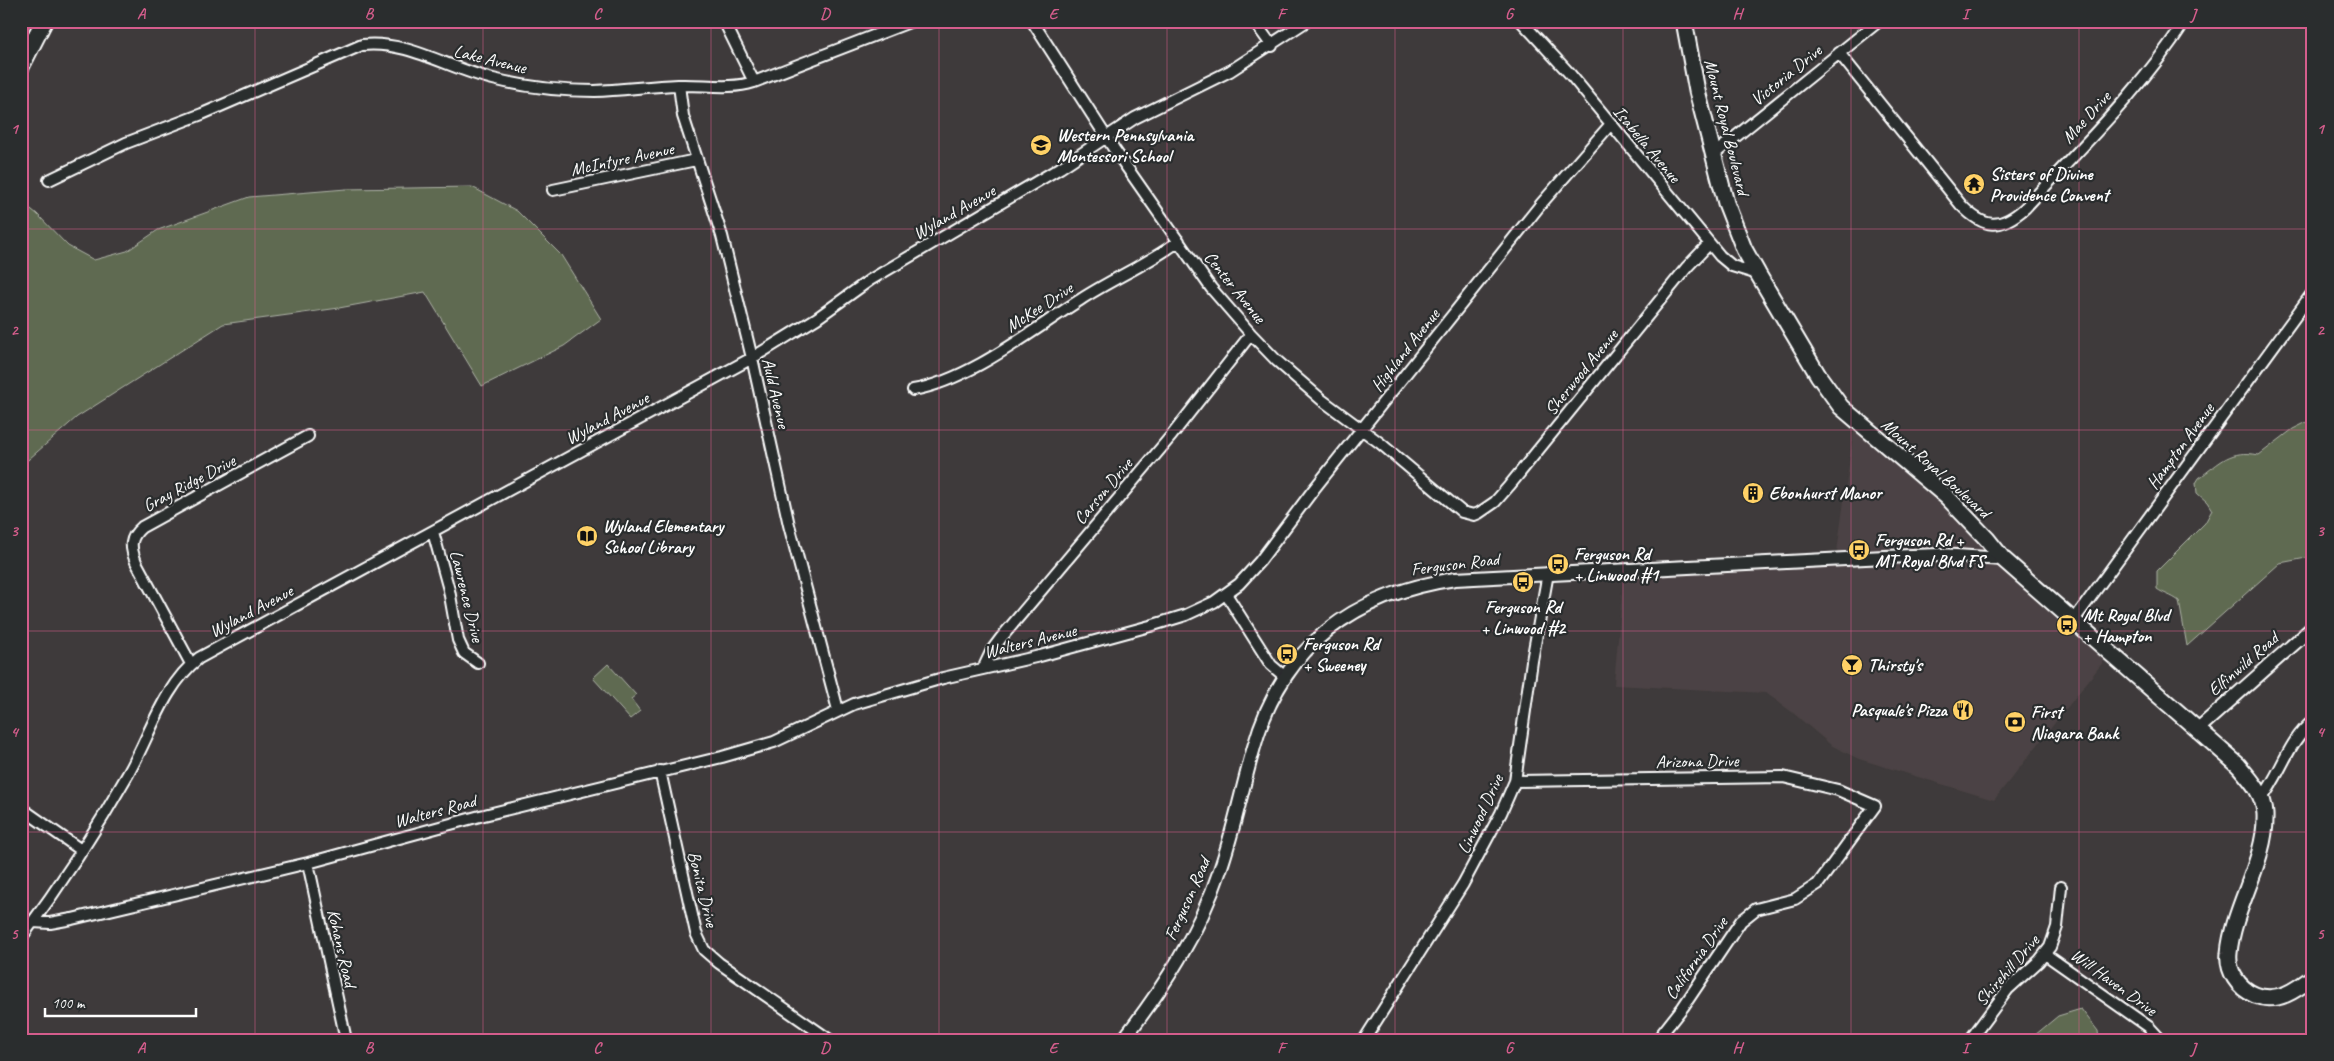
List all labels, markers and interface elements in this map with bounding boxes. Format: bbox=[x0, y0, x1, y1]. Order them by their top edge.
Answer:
text: A bbox=[137, 4, 147, 24]
text: B bbox=[365, 4, 375, 24]
text: C bbox=[593, 4, 603, 24]
text: D bbox=[820, 4, 831, 24]
text: E bbox=[1049, 4, 1060, 24]
text: F bbox=[1277, 4, 1288, 24]
text: G bbox=[1505, 4, 1515, 24]
text: H bbox=[1732, 4, 1744, 24]
text: I bbox=[1962, 4, 1972, 24]
text: J bbox=[2189, 4, 2198, 24]
street label: Lake Avenue bbox=[452, 39, 530, 79]
street label: Victoria Drive bbox=[1746, 39, 1827, 110]
street label: Mount Royal Boulevard bbox=[1700, 57, 1755, 200]
street label: Mae Drive bbox=[2057, 85, 2116, 148]
street label: Isabella Avenue bbox=[1608, 101, 1686, 188]
text: 1 bbox=[10, 119, 19, 139]
text: 1 bbox=[2316, 119, 2325, 139]
place label: Western Pennsylvania Montessori School bbox=[1057, 124, 1195, 167]
school or university icon: Western Pennsylvania Montessori School bbox=[1029, 133, 1053, 157]
street label: McIntyre Avenue bbox=[568, 137, 677, 181]
place label: Sisters of Divine Providence Convent bbox=[1990, 163, 2112, 206]
temple icon: Sisters of Divine Providence Convent bbox=[1962, 172, 1986, 196]
street label: Wyland Avenue bbox=[909, 179, 1000, 244]
street label: Center Avenue bbox=[1199, 246, 1271, 328]
street label: McKee Drive bbox=[1001, 277, 1078, 337]
street label: Highland Avenue bbox=[1366, 303, 1445, 396]
text: 2 bbox=[10, 320, 19, 340]
text: 2 bbox=[2316, 320, 2325, 340]
street label: Sherwood Avenue bbox=[1540, 324, 1623, 420]
street label: Auld Avenue bbox=[757, 356, 795, 431]
street label: Wyland Avenue bbox=[562, 386, 654, 449]
street label: Hampton Avenue bbox=[2141, 398, 2219, 493]
street label: Mount Royal Boulevard bbox=[1877, 413, 1997, 525]
street label: Gray Ridge Drive bbox=[139, 449, 240, 517]
street label: Carson Drive bbox=[1069, 452, 1138, 529]
building icon: Ebonhurst Manor bbox=[1741, 481, 1765, 505]
place label: Ebonhurst Manor bbox=[1769, 482, 1884, 504]
place label: Wyland Elementary School Library bbox=[603, 515, 725, 558]
text: 3 bbox=[10, 521, 19, 541]
text: 3 bbox=[2316, 521, 2325, 541]
library icon: Wyland Elementary School Library bbox=[575, 524, 599, 548]
place label: Ferguson Rd + MT Royal Blvd FS bbox=[1875, 529, 1987, 572]
bus stop icon: Ferguson Rd + MT Royal Blvd FS bbox=[1847, 538, 1871, 562]
place label: Ferguson Rd + Linwood #1 bbox=[1574, 543, 1660, 586]
street label: Ferguson Road bbox=[1410, 547, 1503, 580]
street label: Lawrence Drive bbox=[445, 548, 489, 645]
bus stop icon: Ferguson Rd + Linwood #1 bbox=[1546, 552, 1570, 576]
bus stop icon: Ferguson Rd + Linwood #2 bbox=[1511, 570, 1535, 594]
street label: Wyland Avenue bbox=[206, 579, 298, 642]
place label: Ferguson Rd + Linwood #2 bbox=[1481, 596, 1567, 639]
place label: Mt Royal Blvd + Hampton bbox=[2083, 604, 2172, 647]
bus stop icon: Mt Royal Blvd + Hampton bbox=[2055, 613, 2079, 637]
street label: Walters Avenue bbox=[982, 619, 1079, 663]
street label: Elfinwild Road bbox=[2203, 625, 2285, 701]
place label: Ferguson Rd + Sweeney bbox=[1303, 633, 1383, 676]
bus stop icon: Ferguson Rd + Sweeney bbox=[1275, 642, 1299, 666]
bar icon: Thirsty's bbox=[1840, 653, 1864, 677]
place label: Thirsty's bbox=[1868, 654, 1924, 676]
restaurant icon: Pasquale's Pizza bbox=[1951, 698, 1975, 722]
place label: Pasquale's Pizza bbox=[1851, 699, 1949, 721]
place label: First Niagara Bank bbox=[2031, 701, 2120, 744]
bank icon: First Niagara Bank bbox=[2003, 710, 2027, 734]
text: 4 bbox=[10, 722, 19, 742]
text: 4 bbox=[2316, 722, 2325, 742]
street label: Arizona Drive bbox=[1655, 749, 1740, 773]
street label: Linwood Drive bbox=[1452, 770, 1508, 857]
street label: Walters Road bbox=[392, 789, 481, 832]
street label: Bonita Drive bbox=[683, 849, 723, 930]
street label: Ferguson Road bbox=[1159, 851, 1216, 944]
street label: Kohans Road bbox=[322, 907, 362, 992]
street label: California Drive bbox=[1659, 911, 1733, 1004]
text: 5 bbox=[11, 924, 20, 944]
text: 5 bbox=[2317, 924, 2326, 944]
street label: Shirehill Drive bbox=[1970, 929, 2045, 1010]
street label: Will Haven Drive bbox=[2067, 943, 2162, 1021]
scale bar bbox=[45, 986, 196, 1018]
text: 100 m bbox=[52, 994, 86, 1013]
text: A bbox=[137, 1038, 147, 1058]
text: B bbox=[365, 1038, 375, 1058]
text: C bbox=[593, 1038, 603, 1058]
text: D bbox=[820, 1038, 831, 1058]
text: E bbox=[1049, 1038, 1060, 1058]
text: F bbox=[1277, 1038, 1288, 1058]
text: G bbox=[1505, 1038, 1515, 1058]
text: H bbox=[1732, 1038, 1744, 1058]
text: I bbox=[1962, 1038, 1972, 1058]
text: J bbox=[2189, 1038, 2198, 1058]

